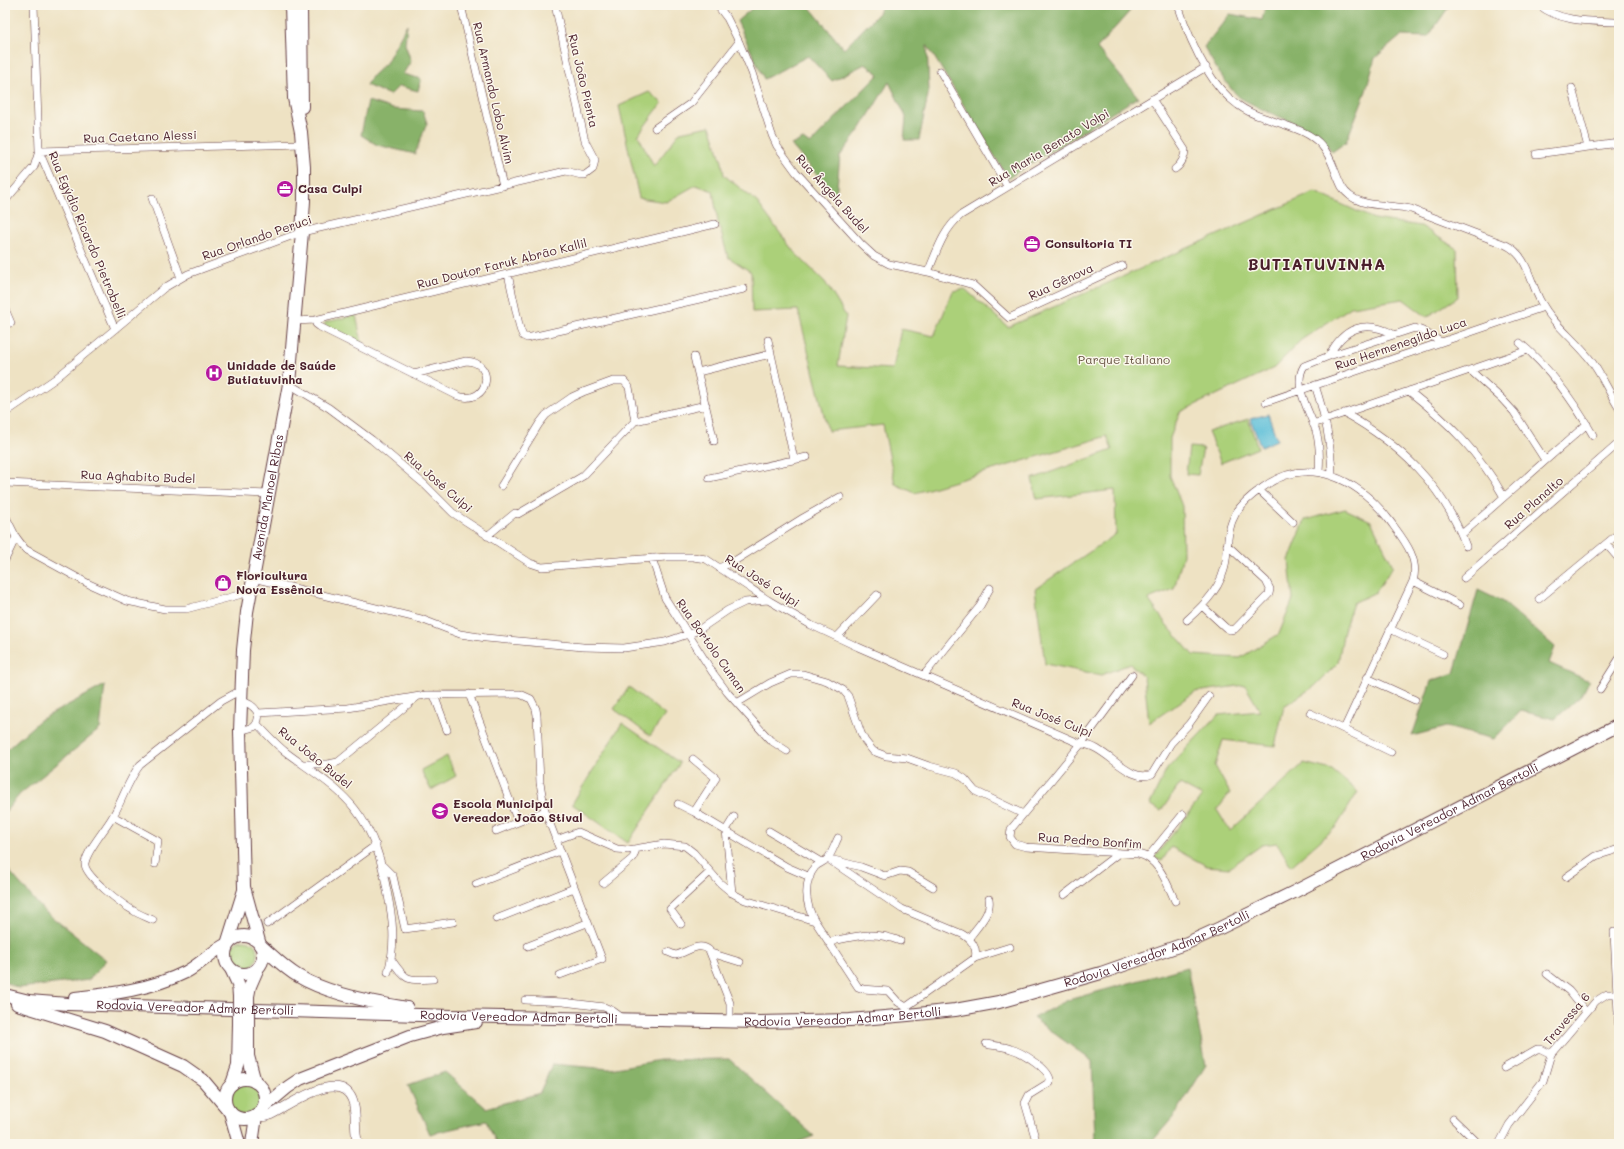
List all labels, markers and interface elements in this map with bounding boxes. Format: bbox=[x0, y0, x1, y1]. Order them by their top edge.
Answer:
street label: Rua Armando Lobo Alvim bbox=[470, 20, 518, 165]
street label: Rua João Pienta bbox=[565, 32, 603, 129]
street label: Rua Maria Benato Volpi bbox=[985, 105, 1112, 189]
street label: Rua Caetano Alessi bbox=[83, 126, 197, 146]
street label: Rua Egýdio Ricardo Pietrobelli bbox=[45, 149, 130, 321]
street label: Rua Ângela Budel bbox=[793, 150, 873, 236]
office icon: Casa Culpi bbox=[275, 179, 295, 199]
place label: Casa Culpi bbox=[298, 180, 363, 196]
street label: Rua Orlando Peruci bbox=[200, 211, 314, 263]
street label: Rua Doutor Faruk Abrão Kallil bbox=[415, 234, 588, 292]
office icon: Consultoria TI bbox=[1022, 234, 1042, 254]
place label: Consultoria TI bbox=[1045, 235, 1132, 251]
district label: BUTIATUVINHA bbox=[1248, 253, 1386, 274]
street label: Rua Gênova bbox=[1026, 259, 1095, 303]
street label: Rua Hermenegildo Luca bbox=[1333, 313, 1469, 373]
park label: Parque Italiano bbox=[1078, 351, 1170, 367]
place label: Unidade de Saúde Butiatuvinha bbox=[227, 357, 336, 387]
hospital icon: Unidade de Saúde Butiatuvinha bbox=[204, 363, 224, 383]
street label: Avenida Manoel Ribas bbox=[248, 433, 287, 561]
street label: Rua José Culpi bbox=[401, 447, 476, 515]
street label: Rua Aghabito Budel bbox=[80, 466, 196, 486]
street label: Rua Planalto bbox=[1501, 472, 1566, 532]
street label: Rua José Culpi bbox=[722, 550, 803, 610]
place label: Floricultura Nova Essência bbox=[236, 567, 323, 597]
shop icon: Floricultura Nova Essência bbox=[213, 573, 233, 593]
street label: Rua Bortolo Cuman bbox=[673, 595, 750, 696]
street label: Rua José Culpi bbox=[1010, 694, 1095, 741]
street label: Rua João Budel bbox=[276, 723, 356, 792]
street label: Rodovia Vereador Admar Bertolli bbox=[1358, 759, 1541, 863]
place label: Escola Municipal Vereador João Stival bbox=[453, 795, 583, 825]
school or university icon: Escola Municipal Vereador João Stival bbox=[430, 801, 450, 821]
street label: Rua Pedro Bonfim bbox=[1038, 828, 1143, 852]
street label: Rodovia Vereador Admar Bertolli bbox=[1062, 906, 1252, 990]
street label: Travessa 6 bbox=[1539, 989, 1593, 1048]
street label: Rodovia Vereador Admar Bertolli bbox=[96, 996, 294, 1018]
street label: Rodovia Vereador Admar Bertolli bbox=[744, 1003, 942, 1029]
street label: Rodovia Vereador Admar Bertolli bbox=[420, 1006, 618, 1026]

